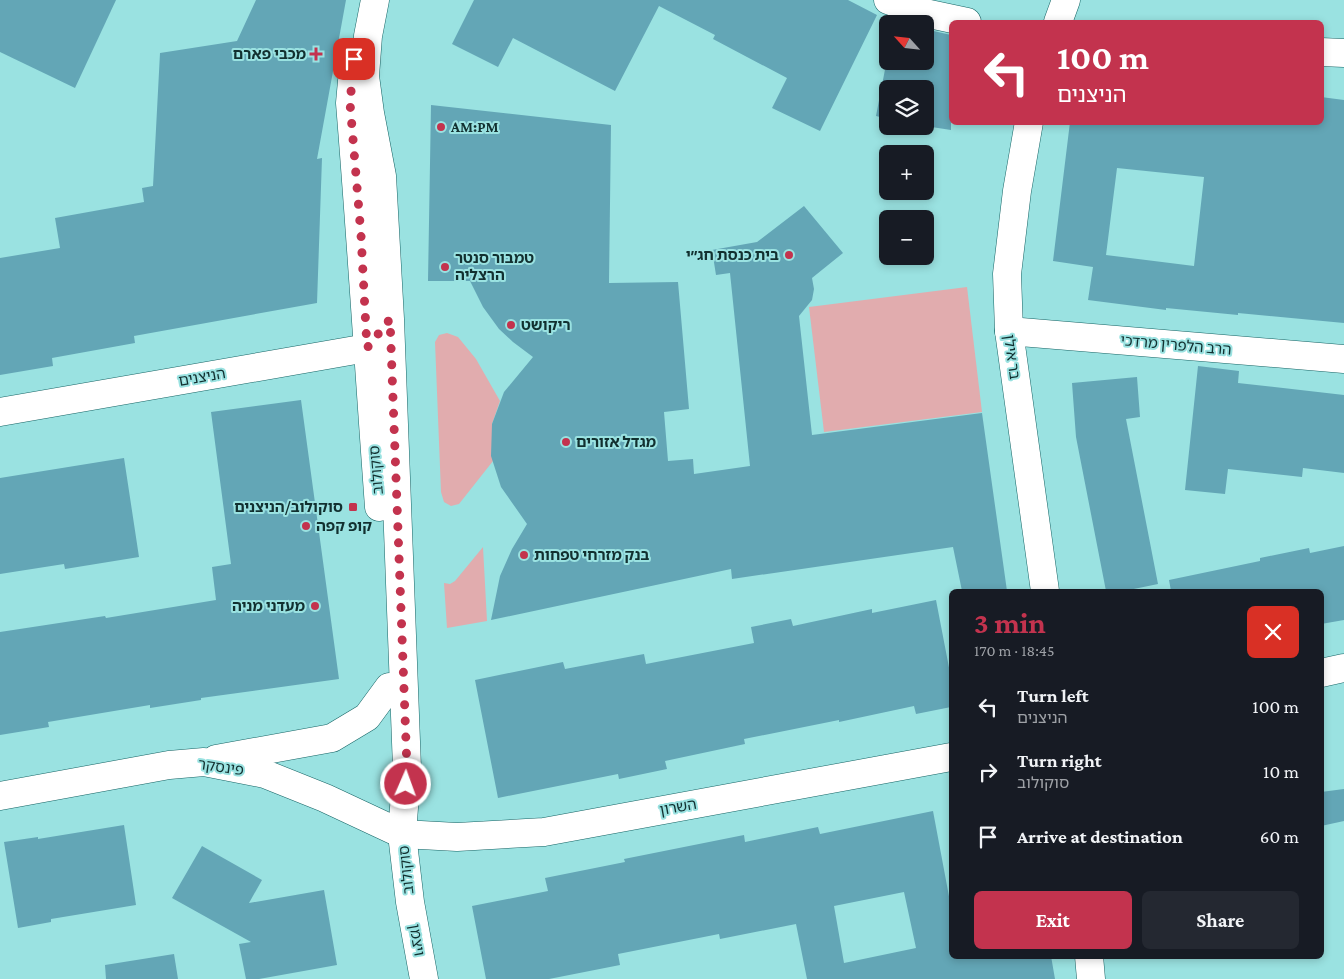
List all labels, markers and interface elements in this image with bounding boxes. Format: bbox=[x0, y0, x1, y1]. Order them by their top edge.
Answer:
north arrow bbox=[879, 15, 934, 70]
map controls bbox=[879, 15, 934, 265]
pin bbox=[333, 38, 375, 80]
text: 100 m bbox=[1057, 38, 1149, 77]
icon: left bbox=[974, 40, 1039, 105]
icon: arrive bbox=[340, 45, 368, 73]
place label: מכבי פארם bbox=[233, 46, 306, 62]
marker: מכבי פארם bbox=[310, 48, 322, 60]
button: layers bbox=[879, 80, 934, 135]
text: הניצנים bbox=[1057, 82, 1126, 107]
place label: AM:PM bbox=[450, 119, 499, 135]
marker: AM:PM bbox=[435, 121, 447, 133]
button: + bbox=[879, 145, 934, 200]
button: − bbox=[879, 210, 934, 265]
place label: בית כנסת חג״י bbox=[686, 247, 779, 263]
marker: בית כנסת חג״י bbox=[783, 249, 795, 261]
place label: טמבור סנטר הרצליה bbox=[455, 250, 534, 283]
marker: טמבור סנטר הרצליה bbox=[439, 261, 451, 273]
place label: ריקושט bbox=[521, 317, 571, 333]
marker: ריקושט bbox=[505, 319, 517, 331]
street label: הרב הלפרין מרדכי bbox=[1120, 332, 1232, 358]
street label: בר אילן bbox=[1001, 333, 1023, 381]
street label: הניצנים bbox=[177, 365, 227, 389]
place label: מגדל אזורים bbox=[576, 434, 657, 450]
marker: מגדל אזורים bbox=[560, 436, 572, 448]
street label: סוקולוב bbox=[366, 445, 386, 495]
place label: סוקולוב/הניצנים bbox=[234, 499, 343, 515]
marker: סוקולוב/הניצנים bbox=[347, 501, 359, 513]
place label: קופ קפה bbox=[316, 518, 372, 534]
marker: קופ קפה bbox=[300, 520, 312, 532]
place label: בנק מזרחי טפחות bbox=[534, 547, 649, 563]
marker: בנק מזרחי טפחות bbox=[518, 549, 530, 561]
place label: מעדני מניה bbox=[232, 598, 305, 614]
marker: מעדני מניה bbox=[309, 600, 321, 612]
text: 3 min bbox=[974, 606, 1046, 639]
button: close bbox=[1247, 606, 1299, 658]
text: 170 m · 18:45 bbox=[974, 642, 1054, 659]
text: Turn left bbox=[1017, 685, 1089, 706]
icon: left bbox=[974, 693, 1002, 721]
text: 100 m bbox=[1252, 696, 1299, 717]
text: הניצנים bbox=[1017, 709, 1068, 726]
text: Turn right bbox=[1017, 750, 1102, 771]
street label: פינסקר bbox=[197, 756, 245, 778]
position arrow bbox=[379, 757, 431, 809]
icon: right bbox=[974, 758, 1002, 786]
text: 10 m bbox=[1263, 761, 1299, 782]
text: סוקולוב bbox=[1017, 774, 1069, 791]
street label: השרון bbox=[658, 796, 698, 818]
icon: arrive bbox=[974, 823, 1002, 851]
text: Arrive at destination bbox=[1017, 826, 1183, 847]
text: 60 m bbox=[1260, 826, 1299, 847]
street label: סוקולוב bbox=[395, 845, 417, 895]
button: Exit bbox=[974, 891, 1132, 949]
button: Share bbox=[1142, 891, 1299, 949]
street label: ויצמן bbox=[406, 923, 428, 957]

